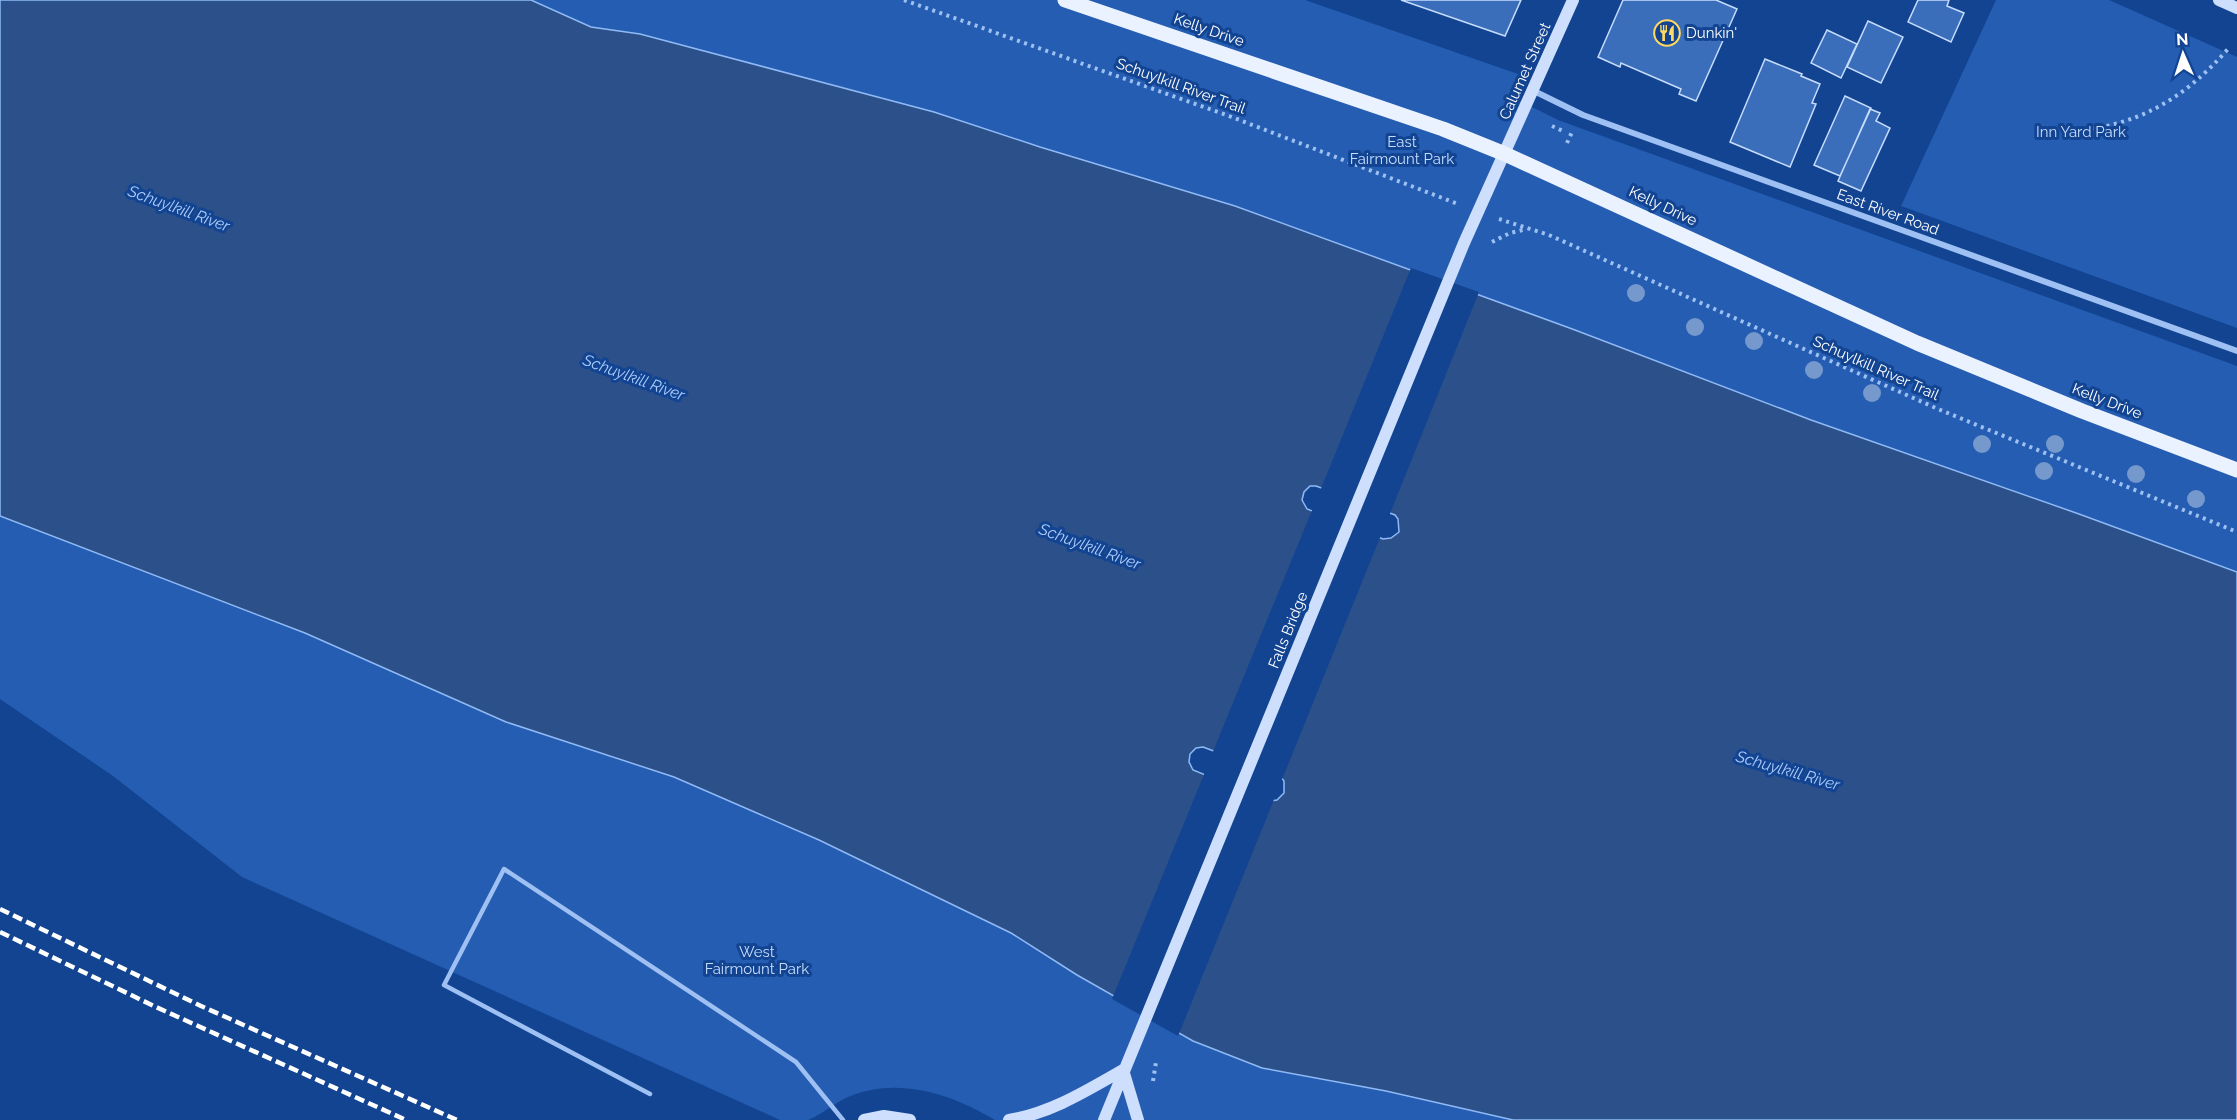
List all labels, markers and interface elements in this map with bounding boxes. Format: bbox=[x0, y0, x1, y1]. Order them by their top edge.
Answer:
street label: Kelly Drive bbox=[1171, 10, 1247, 50]
restaurant icon: Dunkin' bbox=[1652, 18, 1682, 48]
street label: Calumet Street bbox=[1496, 20, 1554, 122]
place label: Dunkin' bbox=[1686, 24, 1737, 42]
north arrow bbox=[2153, 24, 2213, 84]
text: N bbox=[2176, 30, 2189, 49]
street label: Schuylkill River Trail bbox=[1114, 54, 1249, 118]
park label: Inn Yard Park bbox=[2036, 123, 2126, 141]
park label: East Fairmount Park bbox=[1350, 133, 1454, 168]
water label: Schuylkill River bbox=[124, 181, 233, 236]
street label: Kelly Drive bbox=[1626, 182, 1700, 230]
street label: East River Road bbox=[1834, 185, 1942, 239]
street label: Schuylkill River Trail bbox=[1810, 332, 1943, 404]
water label: Schuylkill River bbox=[579, 350, 688, 405]
street label: Kelly Drive bbox=[2070, 379, 2145, 423]
water label: Schuylkill River bbox=[1035, 519, 1144, 574]
street label: Falls Bridge bbox=[1264, 589, 1312, 671]
water label: Schuylkill River bbox=[1733, 746, 1842, 794]
park label: West Fairmount Park bbox=[705, 943, 809, 978]

